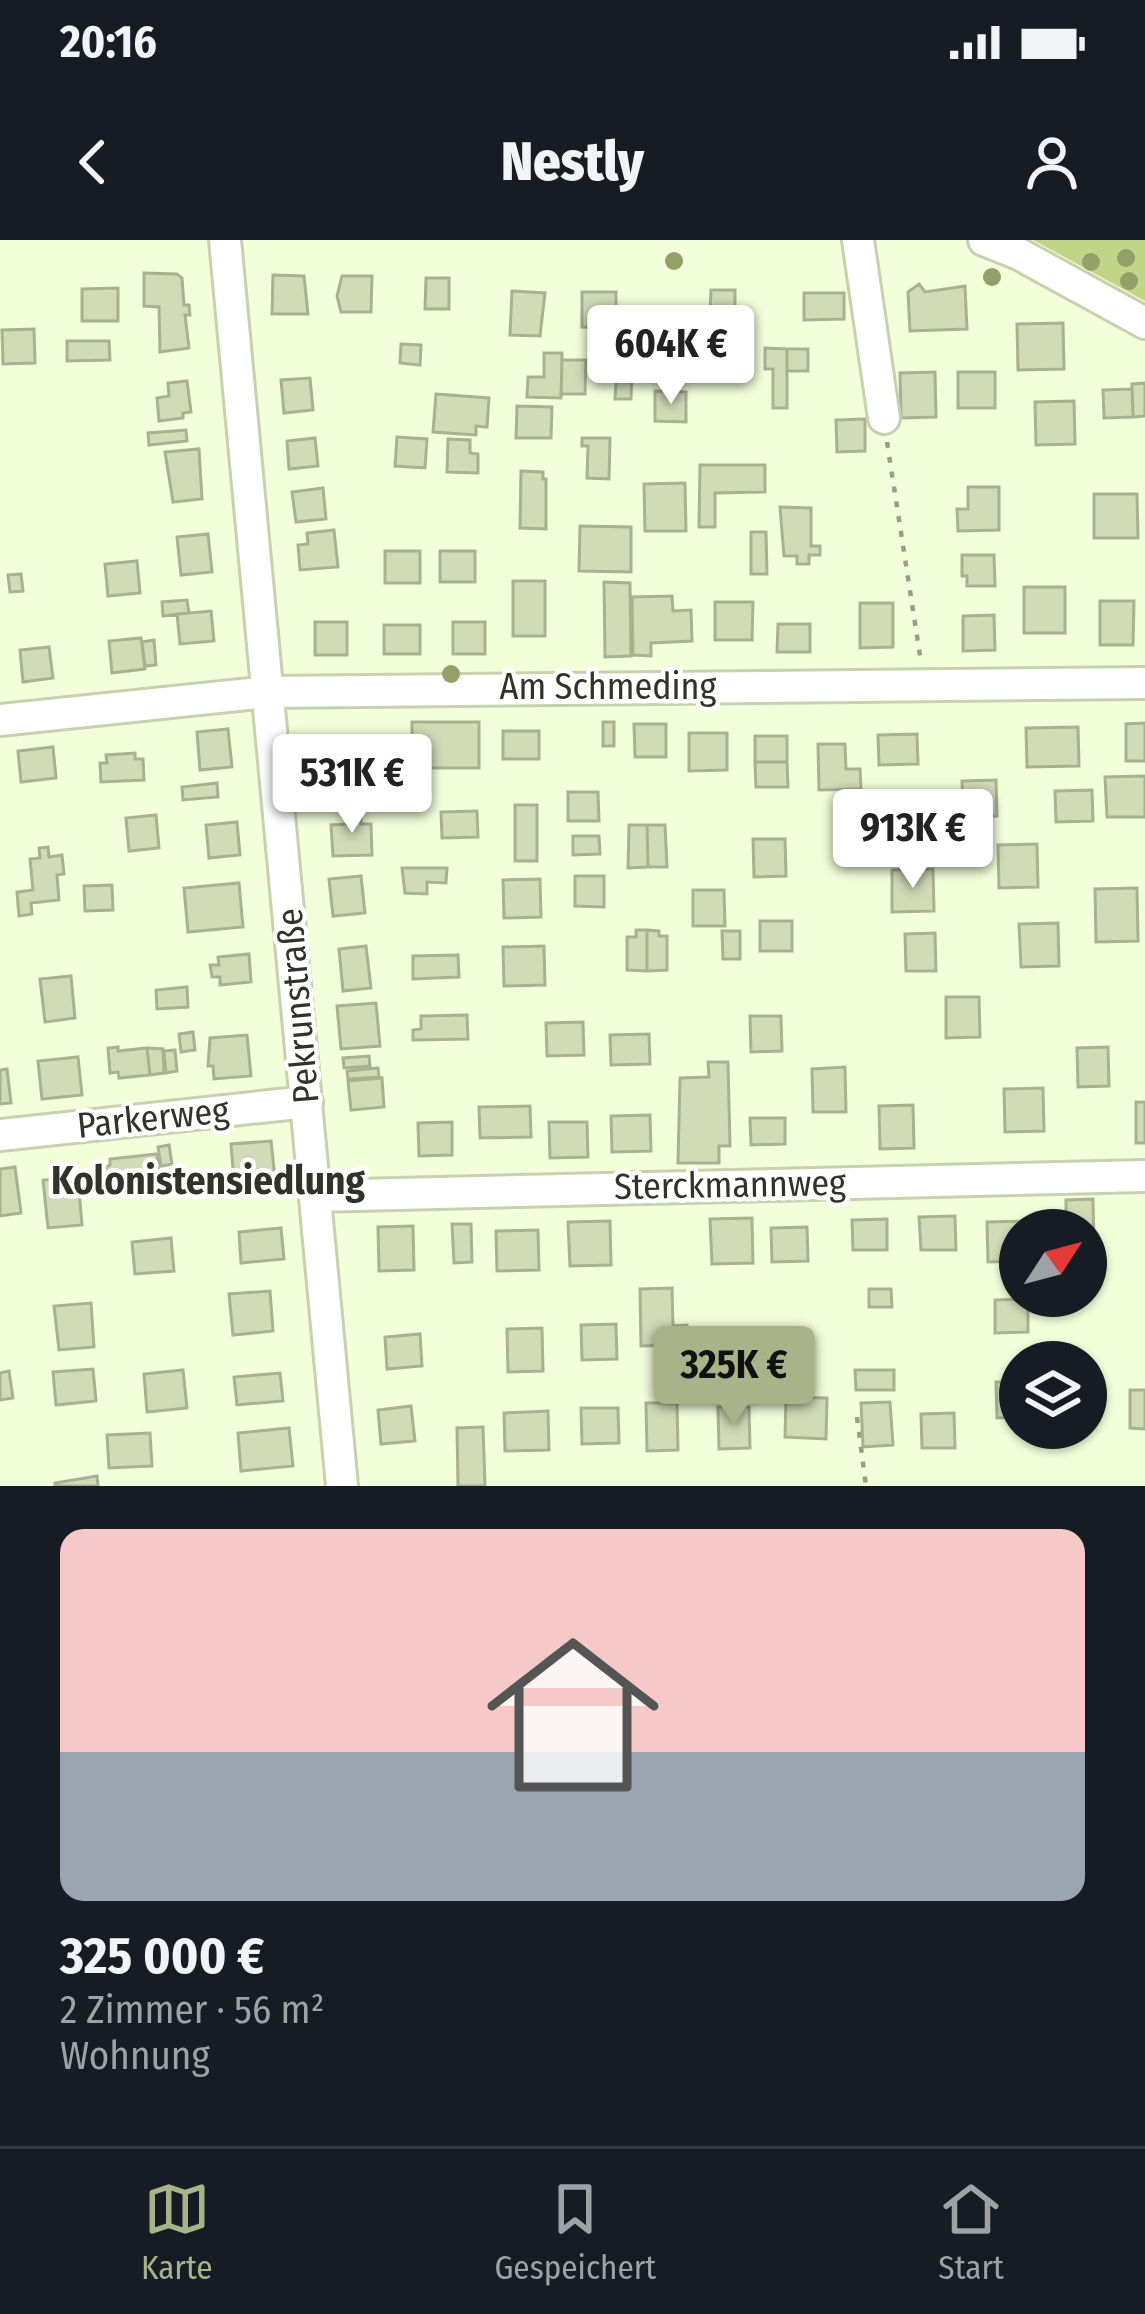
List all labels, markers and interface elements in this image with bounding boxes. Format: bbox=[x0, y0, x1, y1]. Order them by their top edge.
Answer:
text: 20:16 bbox=[60, 15, 157, 69]
icon: back bbox=[60, 129, 126, 195]
icon: person bbox=[1019, 129, 1085, 195]
text: Nestly bbox=[501, 130, 644, 194]
pin: 604K € bbox=[573, 305, 769, 407]
text: 604K € bbox=[614, 321, 728, 367]
street label: Am Schmeding bbox=[499, 665, 717, 709]
pin: 531K € bbox=[254, 734, 450, 836]
text: 531K € bbox=[300, 750, 404, 796]
pin: 913K € bbox=[815, 789, 1011, 891]
text: 913K € bbox=[860, 805, 966, 851]
street label: Pekrunstraße bbox=[268, 906, 328, 1106]
street label: Parkerweg bbox=[75, 1088, 231, 1148]
district label: Kolonistensiedlung bbox=[51, 1158, 366, 1204]
street label: Sterckmannweg bbox=[614, 1161, 847, 1209]
north arrow bbox=[999, 1209, 1107, 1317]
map controls bbox=[999, 1209, 1107, 1449]
pin: 325K € bbox=[636, 1326, 832, 1428]
button: layers bbox=[999, 1341, 1107, 1449]
text: 325K € bbox=[680, 1342, 788, 1388]
icon: home bbox=[465, 1607, 681, 1823]
text: 325 000 € bbox=[60, 1925, 264, 1987]
text: 2 Zimmer · 56 m² bbox=[60, 1987, 324, 2033]
text: Wohnung bbox=[60, 2033, 210, 2079]
tab: Karte bbox=[141, 2176, 212, 2288]
tab: Gespeichert bbox=[494, 2176, 656, 2288]
tab: Start bbox=[938, 2176, 1004, 2288]

